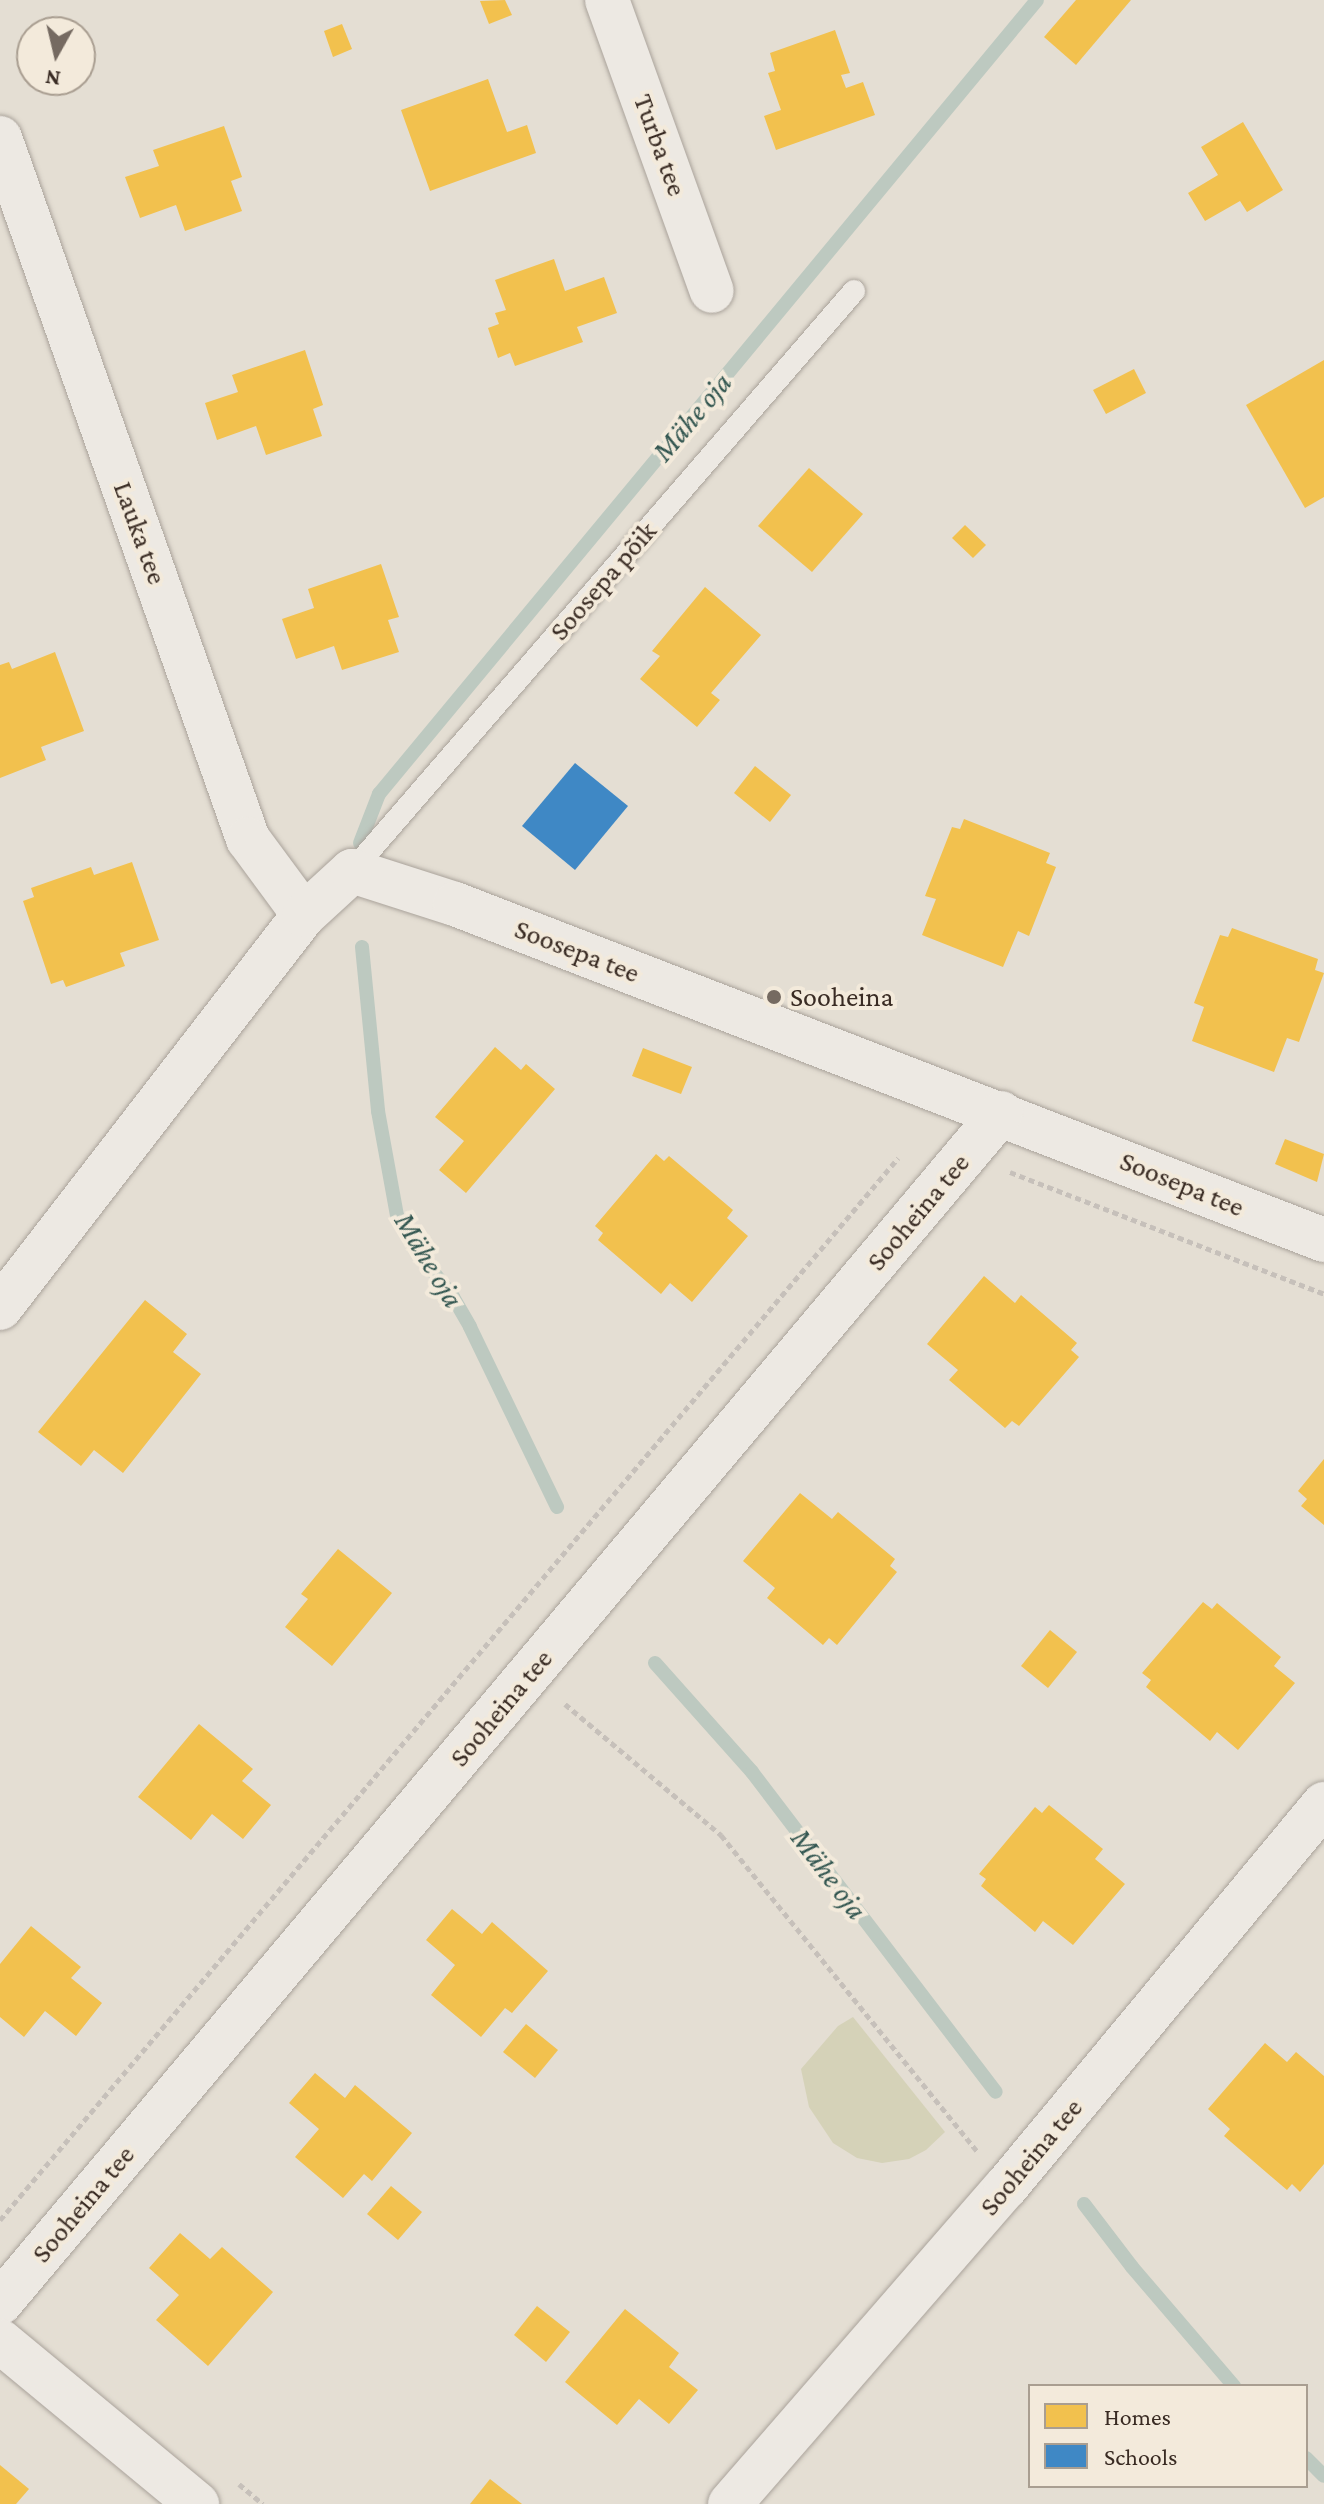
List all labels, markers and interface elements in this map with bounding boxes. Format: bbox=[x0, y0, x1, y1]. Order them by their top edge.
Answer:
north arrow bbox=[16, 16, 96, 96]
text: N bbox=[44, 65, 62, 92]
street label: Turba tee bbox=[626, 89, 694, 201]
water label: Mähe oja bbox=[644, 365, 740, 469]
street label: Lauka tee bbox=[106, 477, 174, 589]
street label: Soosepa põik bbox=[542, 515, 664, 647]
street label: Soosepa tee bbox=[510, 912, 644, 990]
place label: Sooheina bbox=[790, 980, 894, 1014]
marker: Sooheina bbox=[765, 988, 783, 1006]
street label: Soosepa tee bbox=[1115, 1144, 1249, 1224]
street label: Sooheina tee bbox=[859, 1147, 977, 1277]
water label: Mähe oja bbox=[387, 1206, 471, 1314]
street label: Sooheina tee bbox=[442, 1643, 560, 1773]
water label: Mähe oja bbox=[783, 1821, 875, 1927]
street label: Sooheina tee bbox=[972, 2092, 1090, 2222]
street label: Sooheina tee bbox=[24, 2139, 142, 2269]
legend bbox=[1028, 2384, 1308, 2488]
text: Homes bbox=[1104, 2403, 1171, 2430]
text: Schools bbox=[1104, 2443, 1178, 2470]

